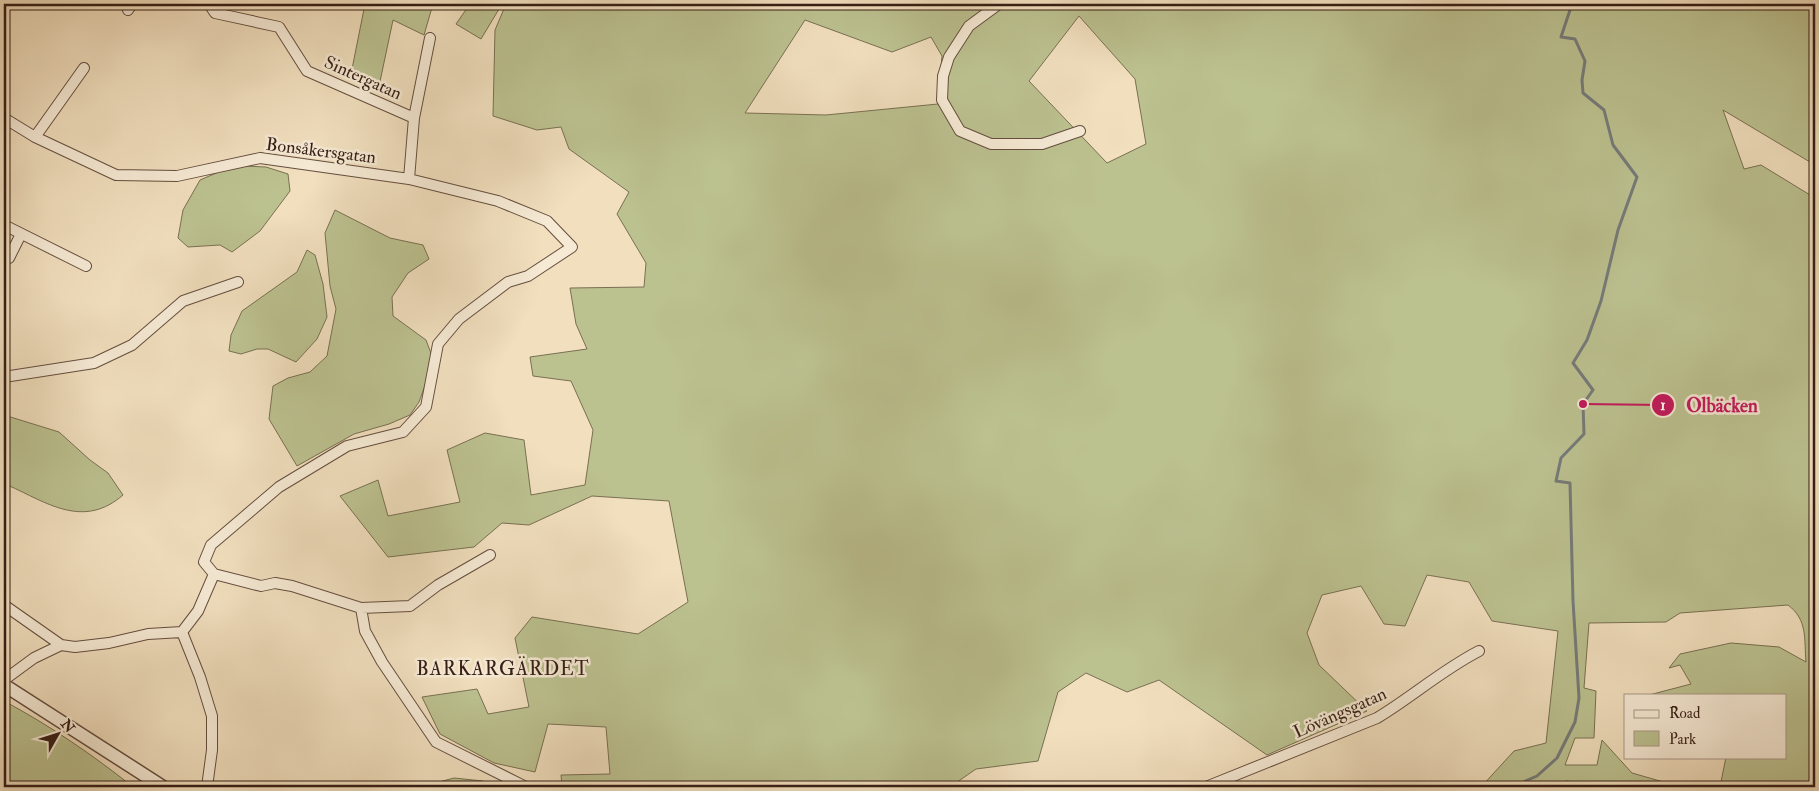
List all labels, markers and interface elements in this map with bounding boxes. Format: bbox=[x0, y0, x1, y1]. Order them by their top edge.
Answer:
street label: Sintergatan bbox=[321, 51, 405, 105]
street label: Bonsåkersgatan bbox=[265, 133, 377, 169]
callout: Olbäcken bbox=[1651, 388, 1767, 422]
text: Olbäcken bbox=[1686, 394, 1758, 418]
text: 1 bbox=[1660, 396, 1666, 415]
district label: BARKARGÄRDET bbox=[416, 656, 590, 681]
street label: Lövängsgatan bbox=[1290, 682, 1390, 744]
legend bbox=[1624, 694, 1786, 758]
text: Road bbox=[1669, 704, 1701, 723]
north arrow bbox=[32, 708, 82, 758]
text: N bbox=[57, 715, 79, 737]
text: Park bbox=[1669, 730, 1696, 749]

